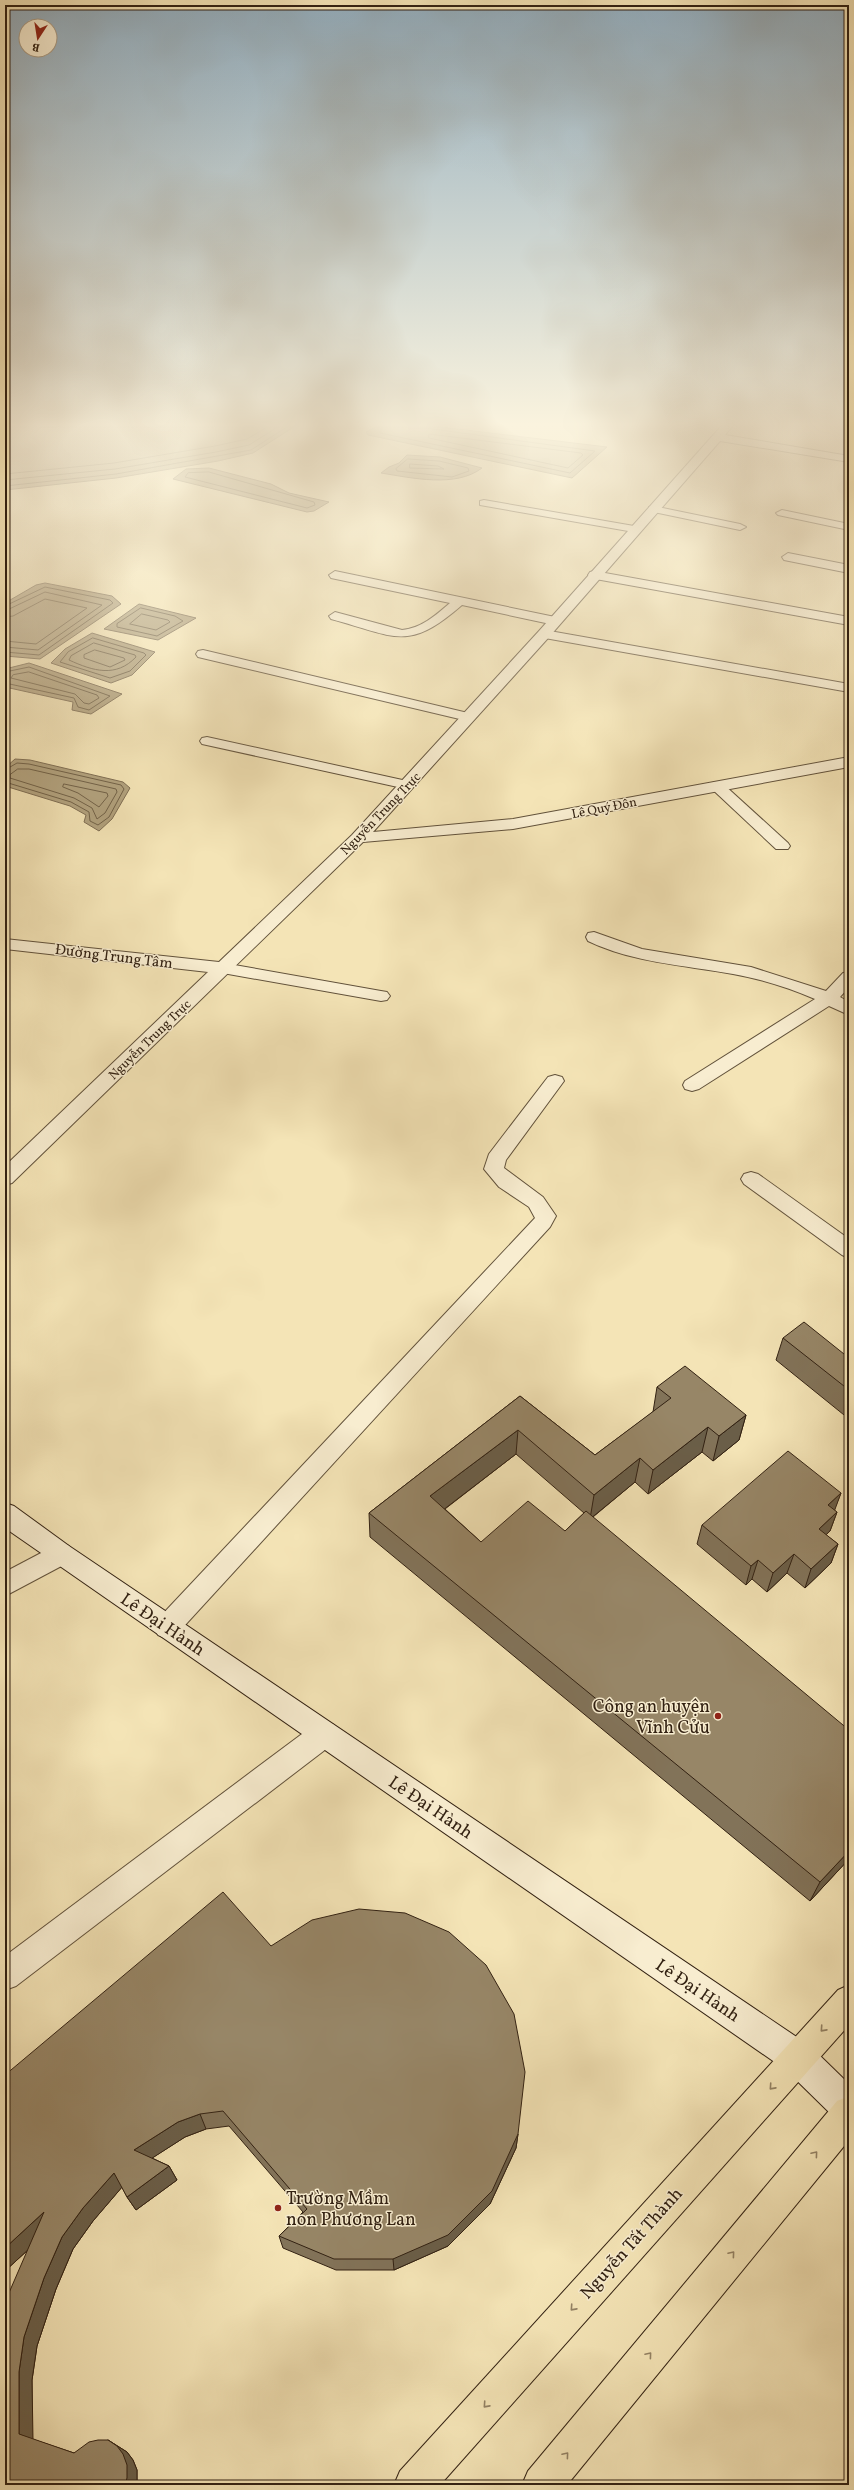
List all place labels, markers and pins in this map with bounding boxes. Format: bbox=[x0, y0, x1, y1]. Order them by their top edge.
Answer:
place label: Công an huyện Vĩnh Cửu bbox=[593, 1695, 710, 1741]
marker: Công an huyện Vĩnh Cửu bbox=[713, 1711, 723, 1721]
place label: Trường Mầm non Phương Lan bbox=[286, 2187, 416, 2233]
marker: Trường Mầm non Phương Lan bbox=[273, 2203, 283, 2213]

